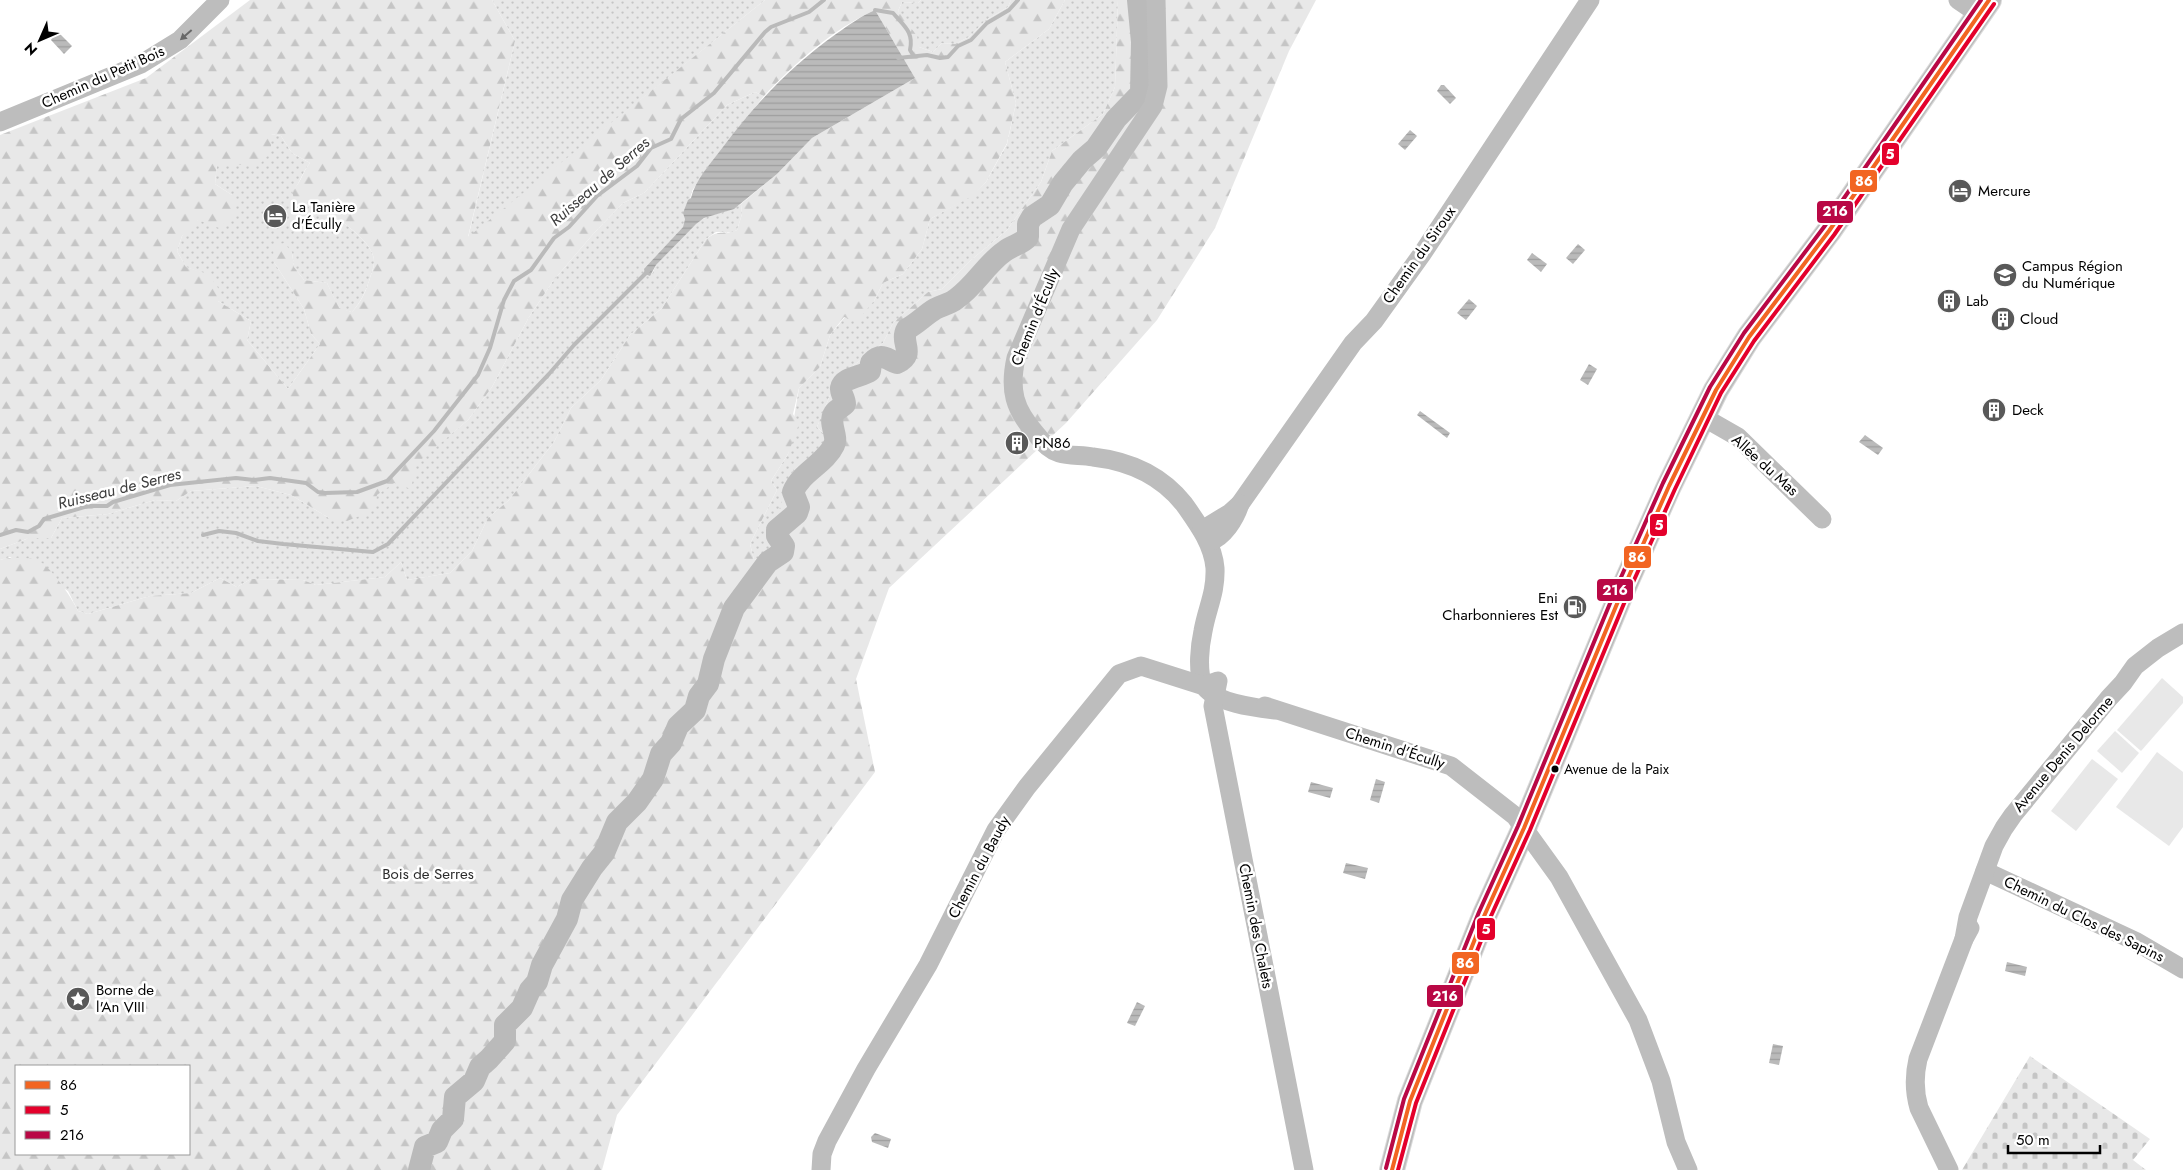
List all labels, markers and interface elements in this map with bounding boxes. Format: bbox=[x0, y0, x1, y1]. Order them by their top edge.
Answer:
north arrow bbox=[15, 15, 65, 65]
one-way arrow bbox=[181, 29, 193, 41]
text: N bbox=[20, 38, 42, 60]
street label: Chemin du Petit Bois bbox=[38, 40, 168, 114]
water label: Ruisseau de Serres bbox=[544, 131, 655, 231]
line badge: 5 bbox=[1881, 142, 1900, 166]
text: 5 bbox=[1885, 144, 1895, 164]
line badge: 86 bbox=[1849, 169, 1878, 193]
text: 86 bbox=[1855, 171, 1873, 191]
hotel icon: Mercure bbox=[1947, 178, 1973, 204]
place label: Mercure bbox=[1978, 180, 2031, 202]
place label: La Tanière d'Écully bbox=[292, 196, 356, 235]
line badge: 216 bbox=[1816, 200, 1854, 224]
street label: Chemin du Siroux bbox=[1377, 201, 1461, 308]
text: 216 bbox=[1822, 201, 1848, 221]
hotel icon: La Tanière d'Écully bbox=[262, 203, 288, 229]
place label: Campus Région du Numérique bbox=[2022, 255, 2123, 294]
school or university icon: Campus Région du Numérique bbox=[1992, 262, 2018, 288]
street label: Chemin d'Écully bbox=[1005, 265, 1065, 369]
building icon: Lab bbox=[1936, 288, 1962, 314]
place label: Lab bbox=[1966, 290, 1989, 312]
building icon: Cloud bbox=[1990, 306, 2016, 332]
place label: Cloud bbox=[2020, 308, 2058, 330]
building icon: Deck bbox=[1981, 397, 2007, 423]
place label: Deck bbox=[2012, 399, 2044, 421]
street label: Allée du Mas bbox=[1727, 429, 1803, 501]
building icon: PN86 bbox=[1004, 430, 1030, 456]
place label: PN86 bbox=[1034, 432, 1071, 454]
water label: Ruisseau de Serres bbox=[55, 462, 184, 515]
line badge: 5 bbox=[1649, 513, 1668, 537]
text: 5 bbox=[1654, 515, 1664, 535]
line badge: 86 bbox=[1623, 545, 1652, 569]
text: 86 bbox=[1628, 547, 1646, 567]
line badge: 216 bbox=[1596, 578, 1634, 602]
text: 216 bbox=[1602, 580, 1628, 600]
place label: Eni Charbonnieres Est bbox=[1442, 587, 1558, 626]
fuel station icon: Eni Charbonnieres Est bbox=[1562, 594, 1588, 620]
street label: Avenue Denis Delorme bbox=[2008, 691, 2118, 817]
street label: Chemin d'Écully bbox=[1342, 722, 1448, 775]
place label: Avenue de la Paix bbox=[1564, 759, 1669, 779]
marker: Avenue de la Paix bbox=[1550, 764, 1560, 774]
street label: Chemin du Baudy bbox=[943, 811, 1016, 922]
street label: Chemin des Chalets bbox=[1233, 862, 1279, 990]
park label: Bois de Serres bbox=[382, 863, 474, 885]
street label: Chemin du Clos des Sapins bbox=[2000, 871, 2168, 967]
line badge: 5 bbox=[1476, 917, 1496, 941]
text: 5 bbox=[1481, 919, 1491, 939]
line badge: 86 bbox=[1451, 951, 1480, 975]
text: 86 bbox=[1456, 953, 1474, 973]
place label: Borne de l'An VIII bbox=[96, 979, 154, 1018]
line badge: 216 bbox=[1426, 984, 1464, 1008]
place icon: Borne de l'An VIII bbox=[65, 986, 91, 1012]
text: 216 bbox=[1432, 986, 1458, 1006]
legend bbox=[15, 1065, 190, 1155]
text: 86 bbox=[60, 1074, 77, 1096]
text: 5 bbox=[60, 1099, 68, 1121]
scale bar bbox=[2008, 1122, 2100, 1154]
text: 216 bbox=[60, 1124, 84, 1146]
text: 50 m bbox=[2016, 1129, 2050, 1151]

